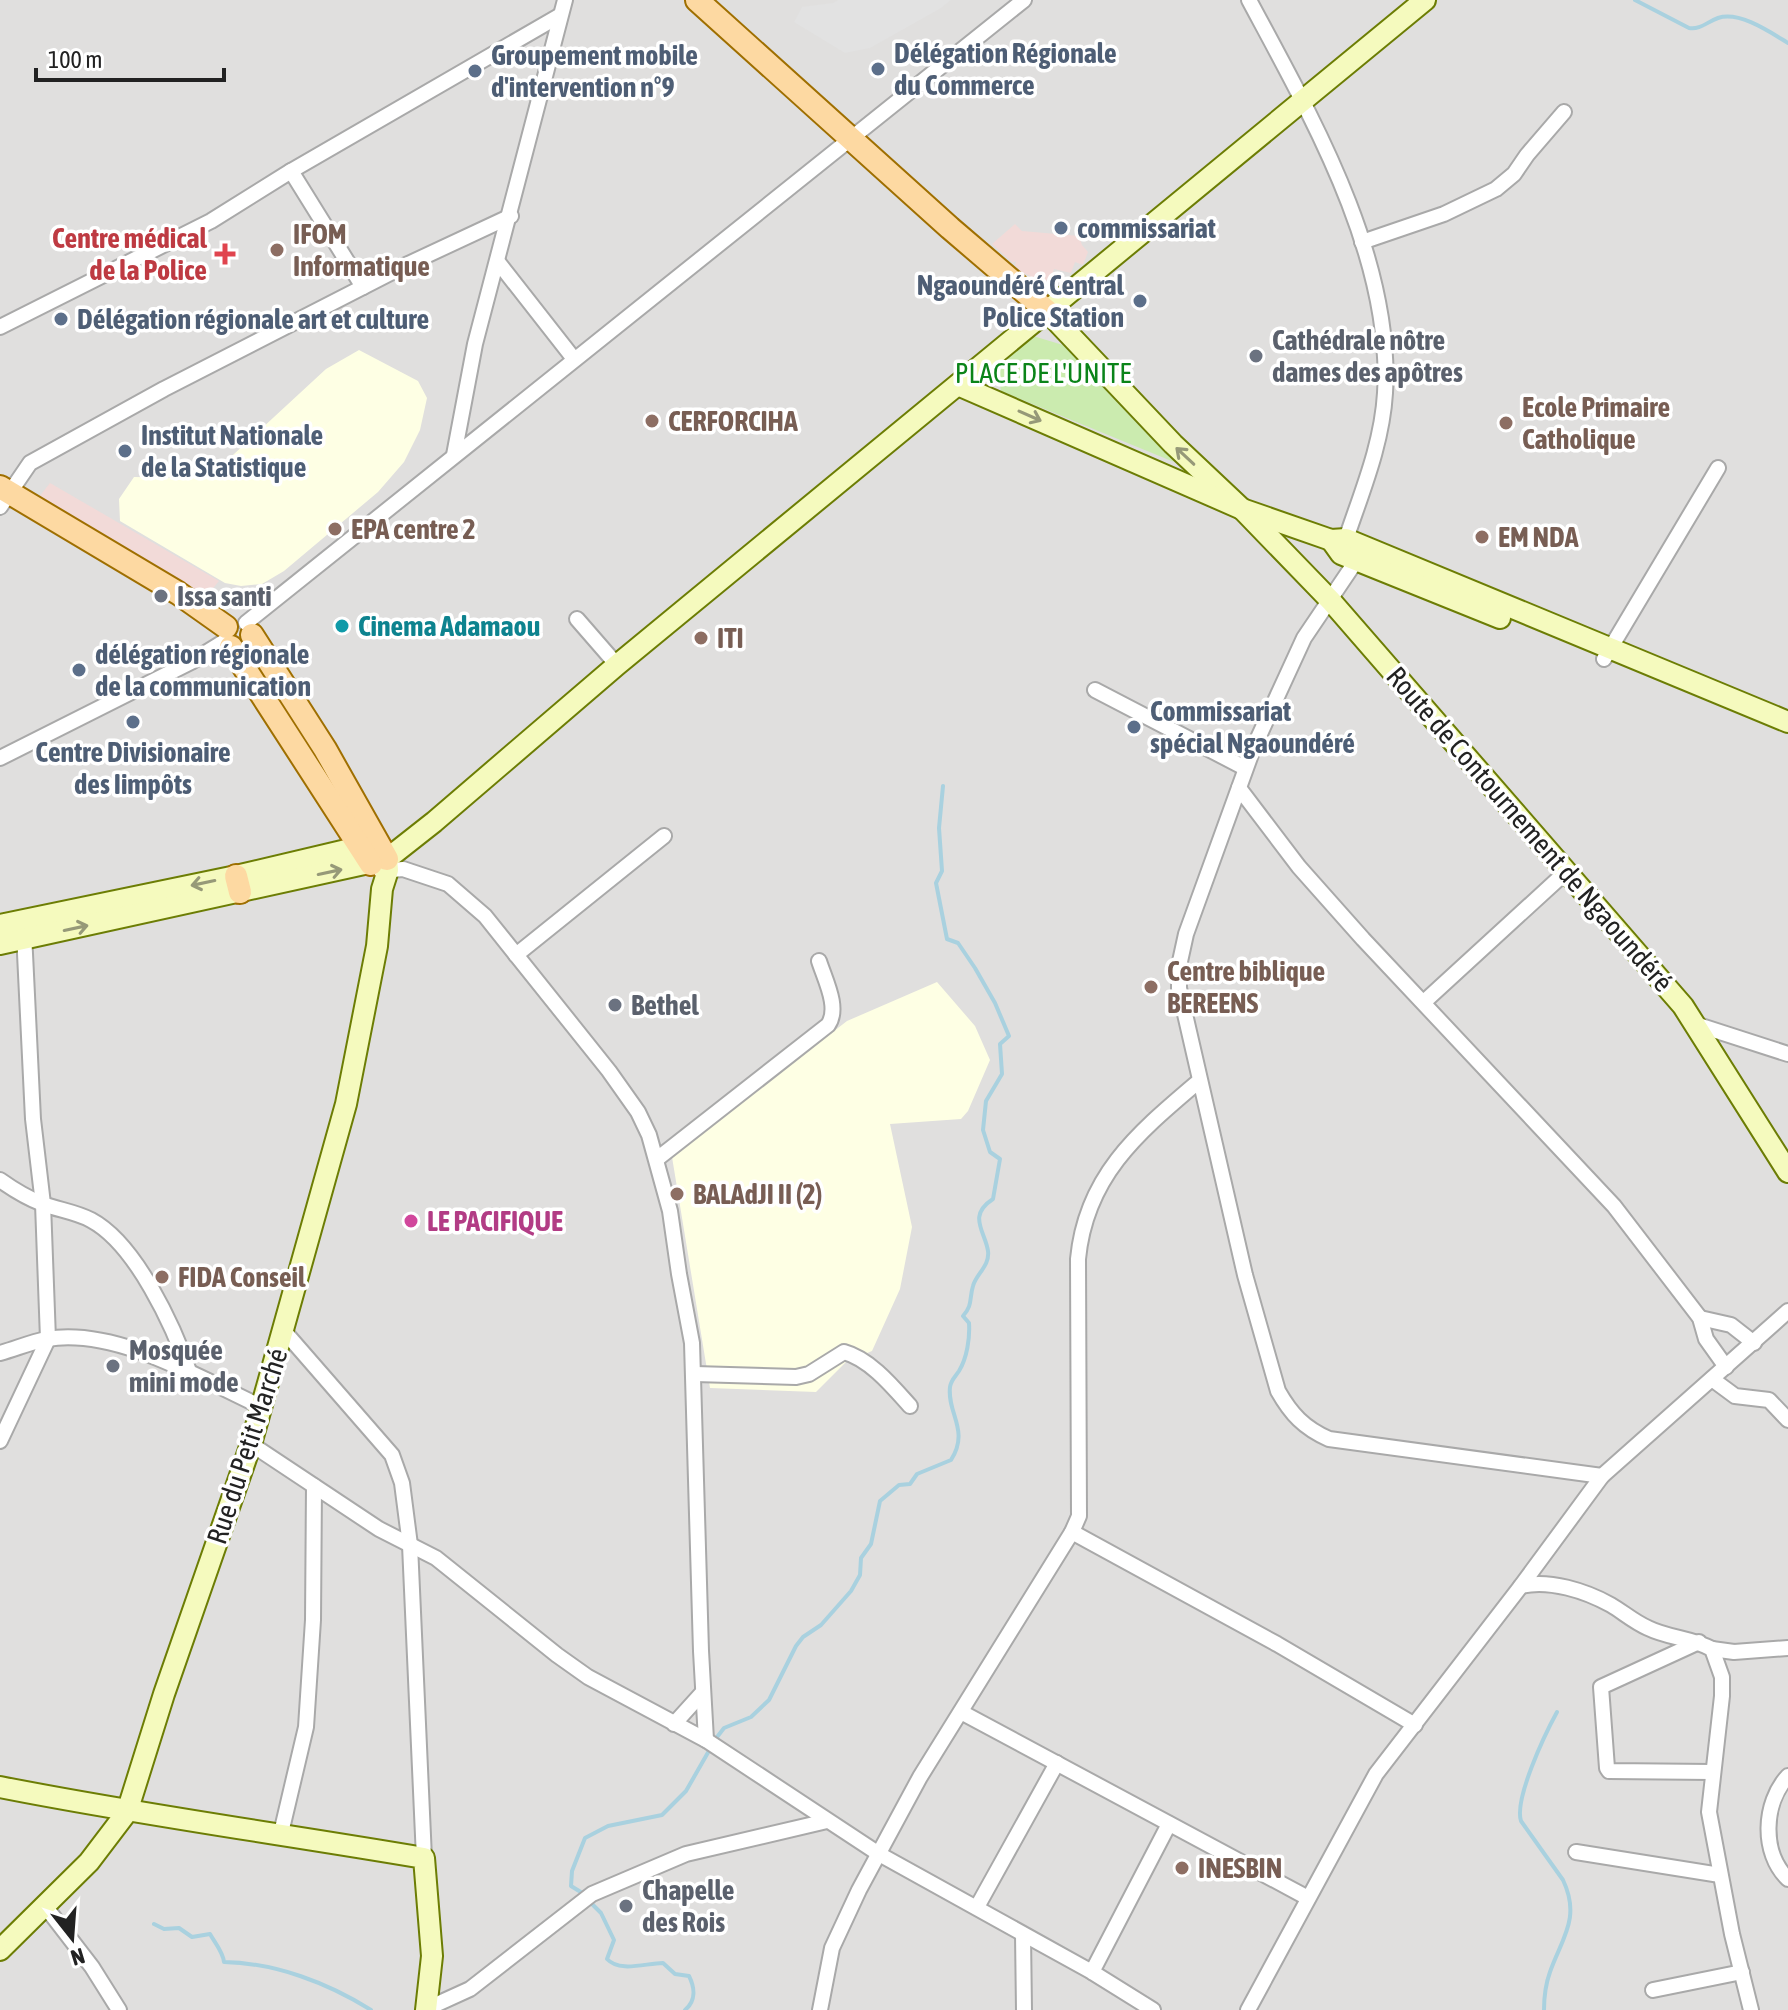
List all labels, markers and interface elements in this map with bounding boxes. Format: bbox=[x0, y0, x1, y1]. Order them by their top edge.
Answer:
scale bar bbox=[36, 32, 224, 82]
place label: Délégation Régionale du Commerce bbox=[894, 37, 1117, 101]
place label: Groupement mobile d'intervention n°9 bbox=[491, 39, 698, 103]
text: 100 m bbox=[48, 46, 102, 73]
marker: Délégation Régionale du Commerce bbox=[869, 60, 887, 78]
marker: Groupement mobile d'intervention n°9 bbox=[466, 62, 484, 80]
place label: commissariat bbox=[1077, 212, 1216, 244]
place label: IFOM Informatique bbox=[293, 218, 430, 282]
marker: commissariat bbox=[1052, 219, 1070, 237]
place label: Centre médical de la Police bbox=[52, 222, 208, 286]
marker: IFOM Informatique bbox=[268, 241, 286, 259]
marker: Centre médical de la Police bbox=[214, 243, 236, 265]
place label: Ngaoundéré Central Police Station bbox=[917, 269, 1125, 333]
marker: Ngaoundéré Central Police Station bbox=[1131, 292, 1149, 310]
place label: Délégation régionale art et culture bbox=[77, 303, 429, 335]
marker: Délégation régionale art et culture bbox=[52, 310, 70, 328]
place label: Cathédrale nôtre dames des apôtres bbox=[1272, 324, 1463, 388]
marker: Cathédrale nôtre dames des apôtres bbox=[1247, 347, 1265, 365]
park label: PLACE DE L'UNITE bbox=[955, 357, 1131, 389]
place label: Ecole Primaire Catholique bbox=[1522, 391, 1670, 455]
place label: CERFORCIHA bbox=[668, 405, 798, 437]
one-way arrow bbox=[1017, 410, 1042, 425]
marker: CERFORCIHA bbox=[643, 412, 661, 430]
marker: Ecole Primaire Catholique bbox=[1497, 414, 1515, 432]
place label: Institut Nationale de la Statistique bbox=[141, 419, 323, 483]
marker: Institut Nationale de la Statistique bbox=[116, 442, 134, 460]
one-way arrow bbox=[1176, 448, 1196, 466]
place label: EPA centre 2 bbox=[351, 513, 476, 545]
marker: EPA centre 2 bbox=[326, 520, 344, 538]
place label: EM NDA bbox=[1498, 521, 1579, 553]
marker: EM NDA bbox=[1473, 528, 1491, 546]
place label: Issa santi bbox=[177, 580, 272, 612]
marker: Issa santi bbox=[152, 587, 170, 605]
place label: Cinema Adamaou bbox=[358, 610, 540, 642]
marker: Cinema Adamaou bbox=[333, 617, 351, 635]
place label: ITI bbox=[717, 622, 744, 654]
marker: ITI bbox=[692, 629, 710, 647]
place label: délégation régionale de la communication bbox=[95, 638, 311, 702]
street label: Route de Contournement de Ngaoundéré bbox=[1380, 660, 1680, 998]
marker: délégation régionale de la communication bbox=[70, 661, 88, 679]
place label: Commissariat spécial Ngaoundéré bbox=[1150, 695, 1355, 759]
marker: Centre Divisionaire des Iimpôts bbox=[124, 713, 142, 731]
marker: Commissariat spécial Ngaoundéré bbox=[1125, 718, 1143, 736]
place label: Centre Divisionaire des Iimpôts bbox=[35, 736, 231, 800]
one-way arrow bbox=[317, 864, 343, 879]
one-way arrow bbox=[190, 876, 216, 891]
one-way arrow bbox=[63, 920, 89, 935]
place label: Centre biblique BEREENS bbox=[1167, 955, 1325, 1019]
marker: Centre biblique BEREENS bbox=[1142, 978, 1160, 996]
place label: Bethel bbox=[631, 989, 699, 1021]
marker: Bethel bbox=[606, 996, 624, 1014]
place label: BALAdJI II (2) bbox=[693, 1178, 822, 1210]
marker: BALAdJI II (2) bbox=[668, 1185, 686, 1203]
place label: LE PACIFIQUE bbox=[427, 1205, 563, 1237]
marker: LE PACIFIQUE bbox=[402, 1212, 420, 1230]
place label: FIDA Conseil bbox=[178, 1261, 306, 1293]
marker: FIDA Conseil bbox=[153, 1268, 171, 1286]
place label: Mosquée mini mode bbox=[129, 1334, 239, 1398]
street label: Rue du Petit Marché bbox=[200, 1344, 294, 1548]
marker: Mosquée mini mode bbox=[104, 1357, 122, 1375]
place label: INESBIN bbox=[1198, 1852, 1282, 1884]
marker: INESBIN bbox=[1173, 1859, 1191, 1877]
place label: Chapelle des Rois bbox=[642, 1874, 734, 1938]
marker: Chapelle des Rois bbox=[617, 1897, 635, 1915]
north arrow bbox=[32, 1898, 112, 1978]
text: N bbox=[68, 1943, 88, 1971]

